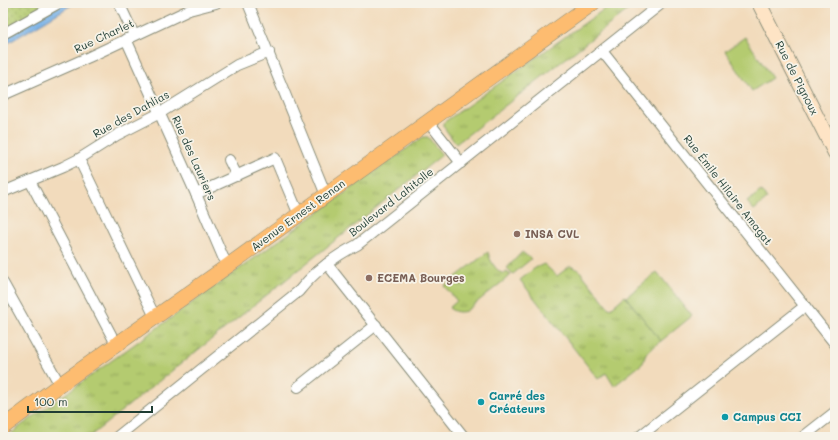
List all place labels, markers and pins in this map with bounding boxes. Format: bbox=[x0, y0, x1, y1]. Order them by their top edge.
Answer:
place label: INSA CVL bbox=[525, 226, 580, 241]
marker: INSA CVL bbox=[512, 229, 522, 239]
place label: ECEMA Bourges bbox=[377, 270, 465, 285]
marker: ECEMA Bourges bbox=[364, 273, 374, 283]
place label: Carré des Créateurs bbox=[489, 388, 546, 416]
marker: Carré des Créateurs bbox=[476, 397, 486, 407]
place label: Campus CCI bbox=[733, 409, 802, 424]
marker: Campus CCI bbox=[720, 412, 730, 422]

